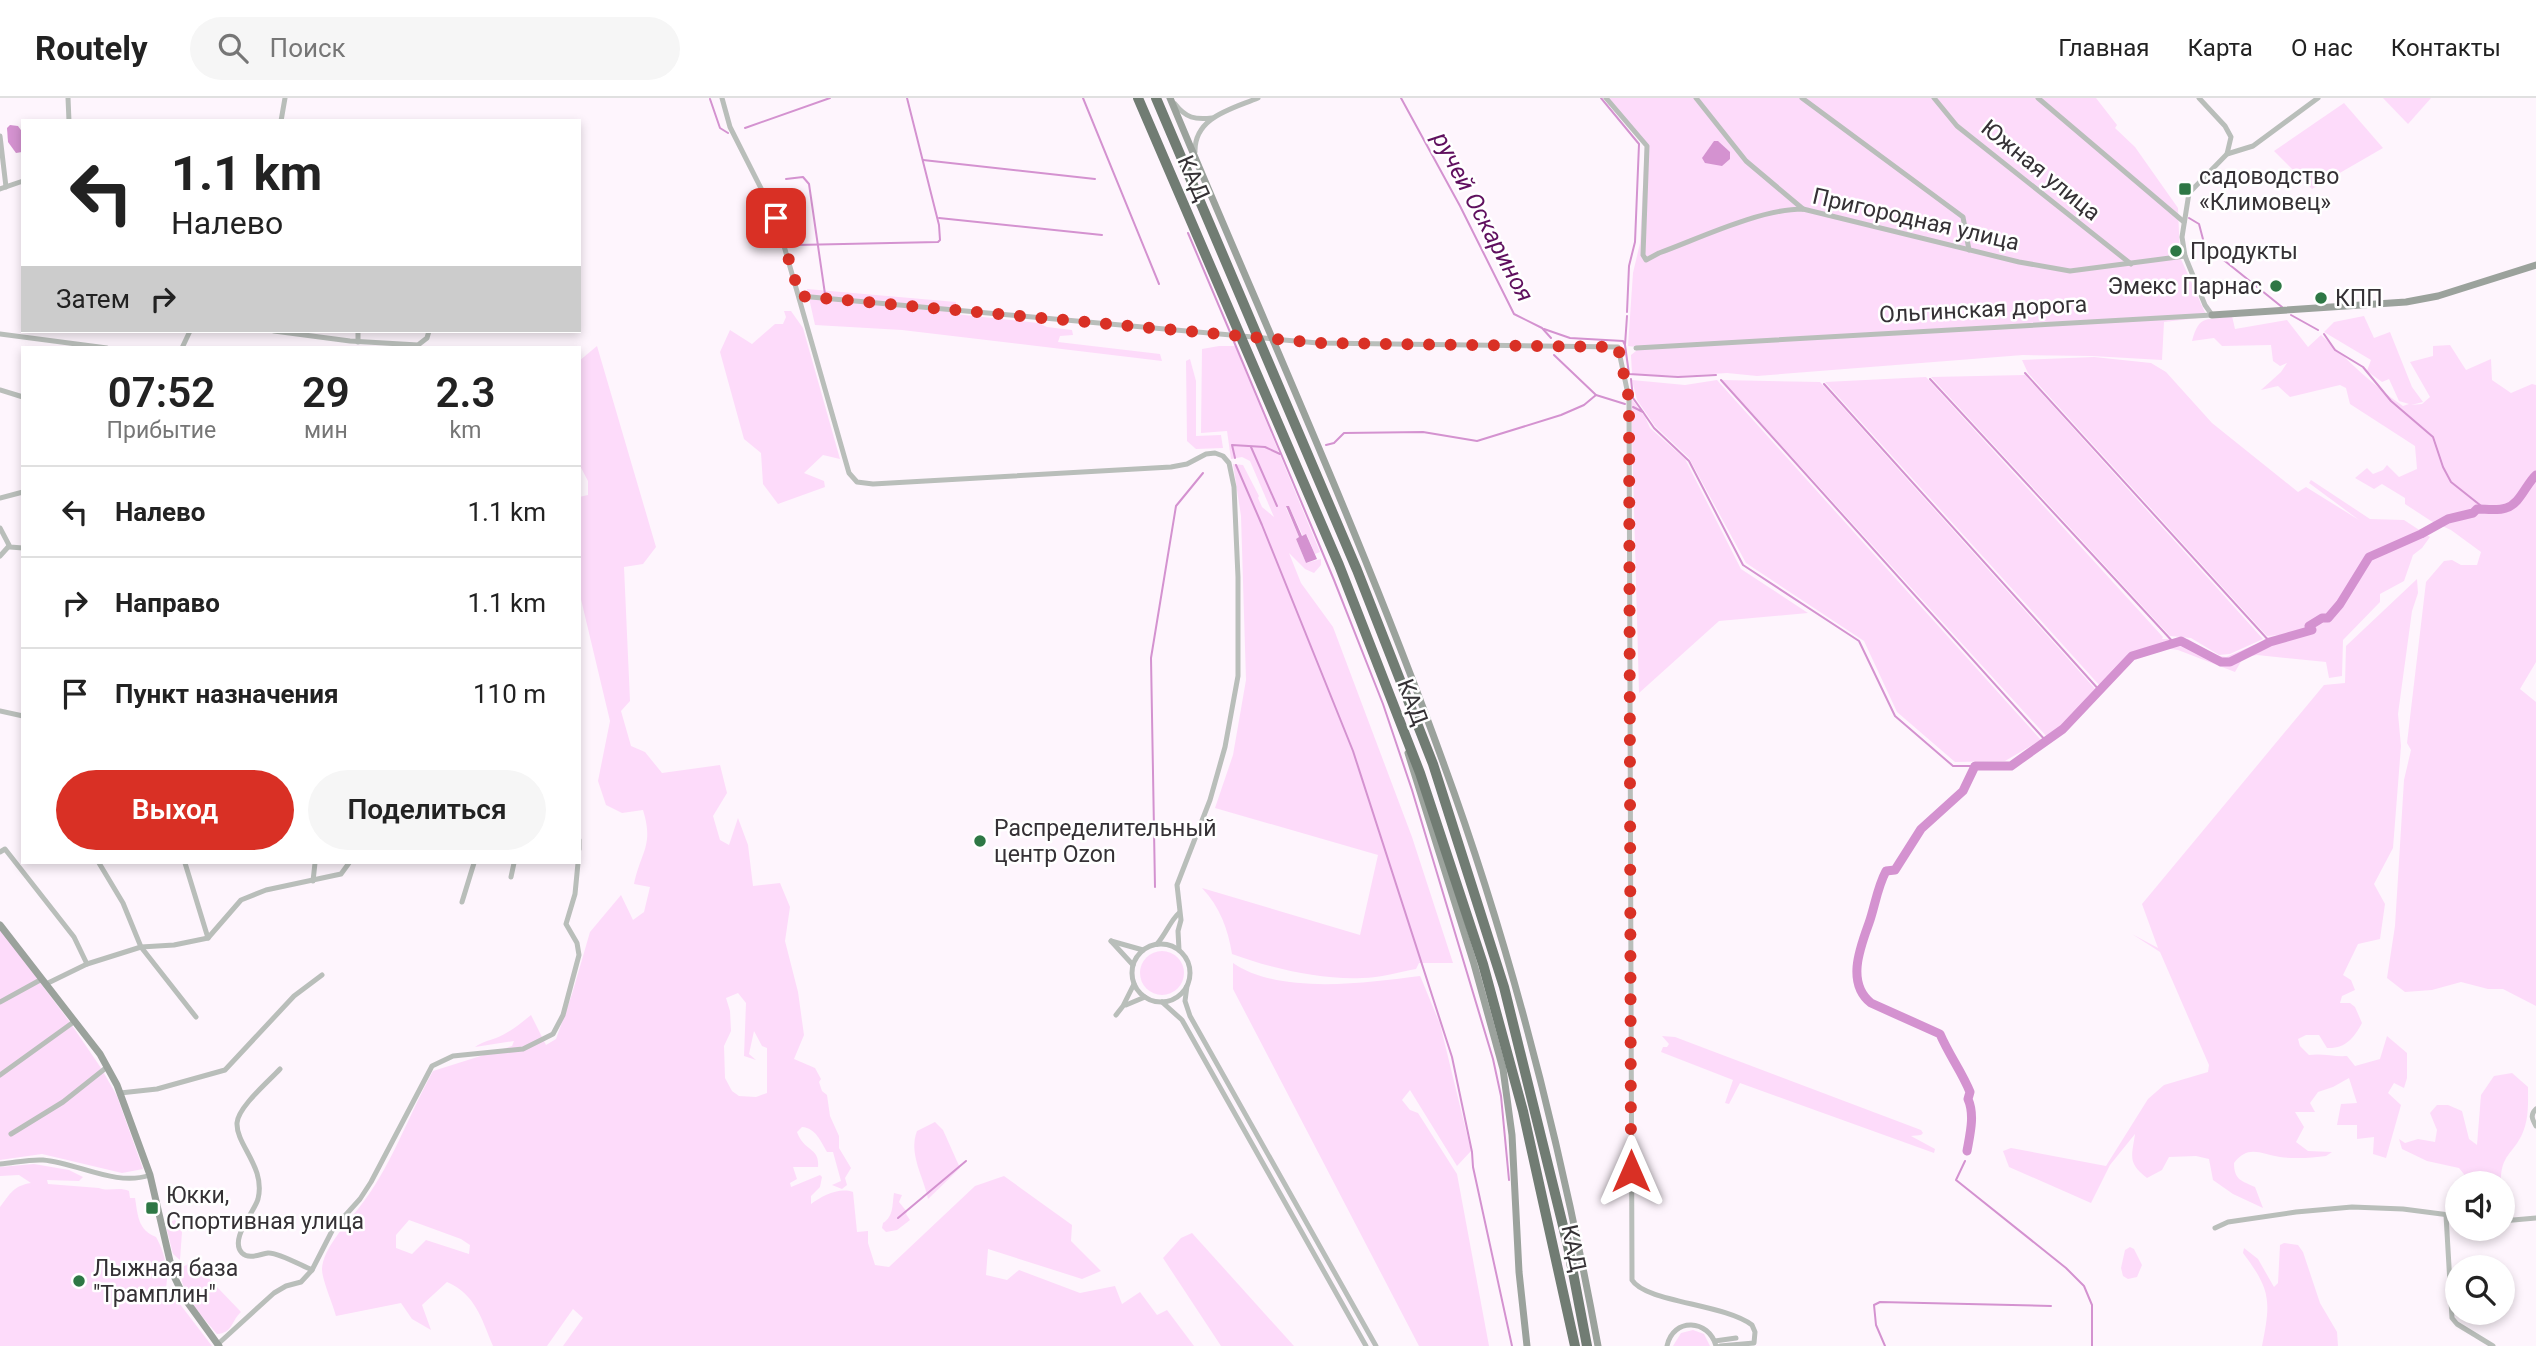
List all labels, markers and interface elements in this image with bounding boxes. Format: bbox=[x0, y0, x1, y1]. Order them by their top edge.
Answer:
search box bbox=[190, 17, 680, 80]
text: Routely bbox=[35, 29, 148, 68]
icon: search bbox=[214, 29, 252, 67]
text: Поиск bbox=[270, 33, 346, 63]
text: Главная bbox=[2058, 34, 2149, 62]
text: Карта bbox=[2187, 34, 2253, 62]
text: О нас bbox=[2291, 34, 2353, 62]
text: Контакты bbox=[2391, 34, 2501, 62]
street label: Южная улица bbox=[1976, 114, 2106, 227]
water label: ручей Оскариноя bbox=[1426, 127, 1539, 306]
text: 1.1 km bbox=[171, 145, 322, 202]
icon: left bbox=[56, 147, 147, 238]
street label: КАД bbox=[1172, 151, 1215, 205]
place label: садоводство «Климовец» bbox=[2199, 163, 2339, 216]
marker: садоводство «Климовец» bbox=[2177, 181, 2193, 197]
street label: Пригородная улица bbox=[1810, 183, 2022, 256]
pin bbox=[746, 188, 806, 248]
icon: arrive bbox=[757, 199, 795, 237]
text: Налево bbox=[171, 204, 283, 242]
place label: Продукты bbox=[2190, 238, 2298, 265]
marker: Продукты bbox=[2168, 243, 2184, 259]
place label: Эмекс Парнас bbox=[2108, 273, 2262, 300]
marker: Эмекс Парнас bbox=[2268, 278, 2284, 294]
icon: right bbox=[144, 280, 182, 318]
text: Затем bbox=[56, 284, 130, 314]
place label: КПП bbox=[2335, 285, 2383, 312]
marker: КПП bbox=[2313, 290, 2329, 306]
street label: Ольгинская дорога bbox=[1878, 291, 2088, 328]
text: 07:52 bbox=[108, 368, 215, 417]
text: 29 bbox=[302, 368, 350, 417]
text: 2.3 bbox=[435, 368, 495, 417]
text: Прибытие bbox=[107, 417, 216, 444]
text: мин bbox=[304, 417, 348, 444]
text: km bbox=[450, 417, 481, 444]
icon: left bbox=[56, 493, 94, 531]
text: Налево bbox=[115, 497, 205, 527]
text: 1.1 km bbox=[467, 497, 546, 527]
icon: right bbox=[56, 584, 94, 622]
text: Направо bbox=[115, 588, 220, 618]
text: 1.1 km bbox=[467, 588, 546, 618]
icon: arrive bbox=[56, 675, 94, 713]
street label: КАД bbox=[1391, 675, 1434, 729]
text: Пункт назначения bbox=[115, 679, 339, 709]
text: 110 m bbox=[473, 679, 546, 709]
button: Выход bbox=[56, 770, 294, 850]
button: Поделиться bbox=[308, 770, 546, 850]
place label: Распределительный центр Ozon bbox=[994, 815, 1217, 868]
marker: Распределительный центр Ozon bbox=[972, 833, 988, 849]
position arrow bbox=[1594, 1134, 1668, 1208]
map controls bbox=[2445, 1171, 2515, 1325]
button: sound bbox=[2445, 1171, 2515, 1241]
place label: Юкки, Спортивная улица bbox=[166, 1182, 364, 1235]
marker: Юкки, Спортивная улица bbox=[144, 1200, 160, 1216]
street label: КАД bbox=[1555, 1222, 1592, 1274]
place label: Лыжная база "Трамплин" bbox=[93, 1255, 238, 1308]
button: search bbox=[2445, 1255, 2515, 1325]
marker: Лыжная база "Трамплин" bbox=[71, 1273, 87, 1289]

